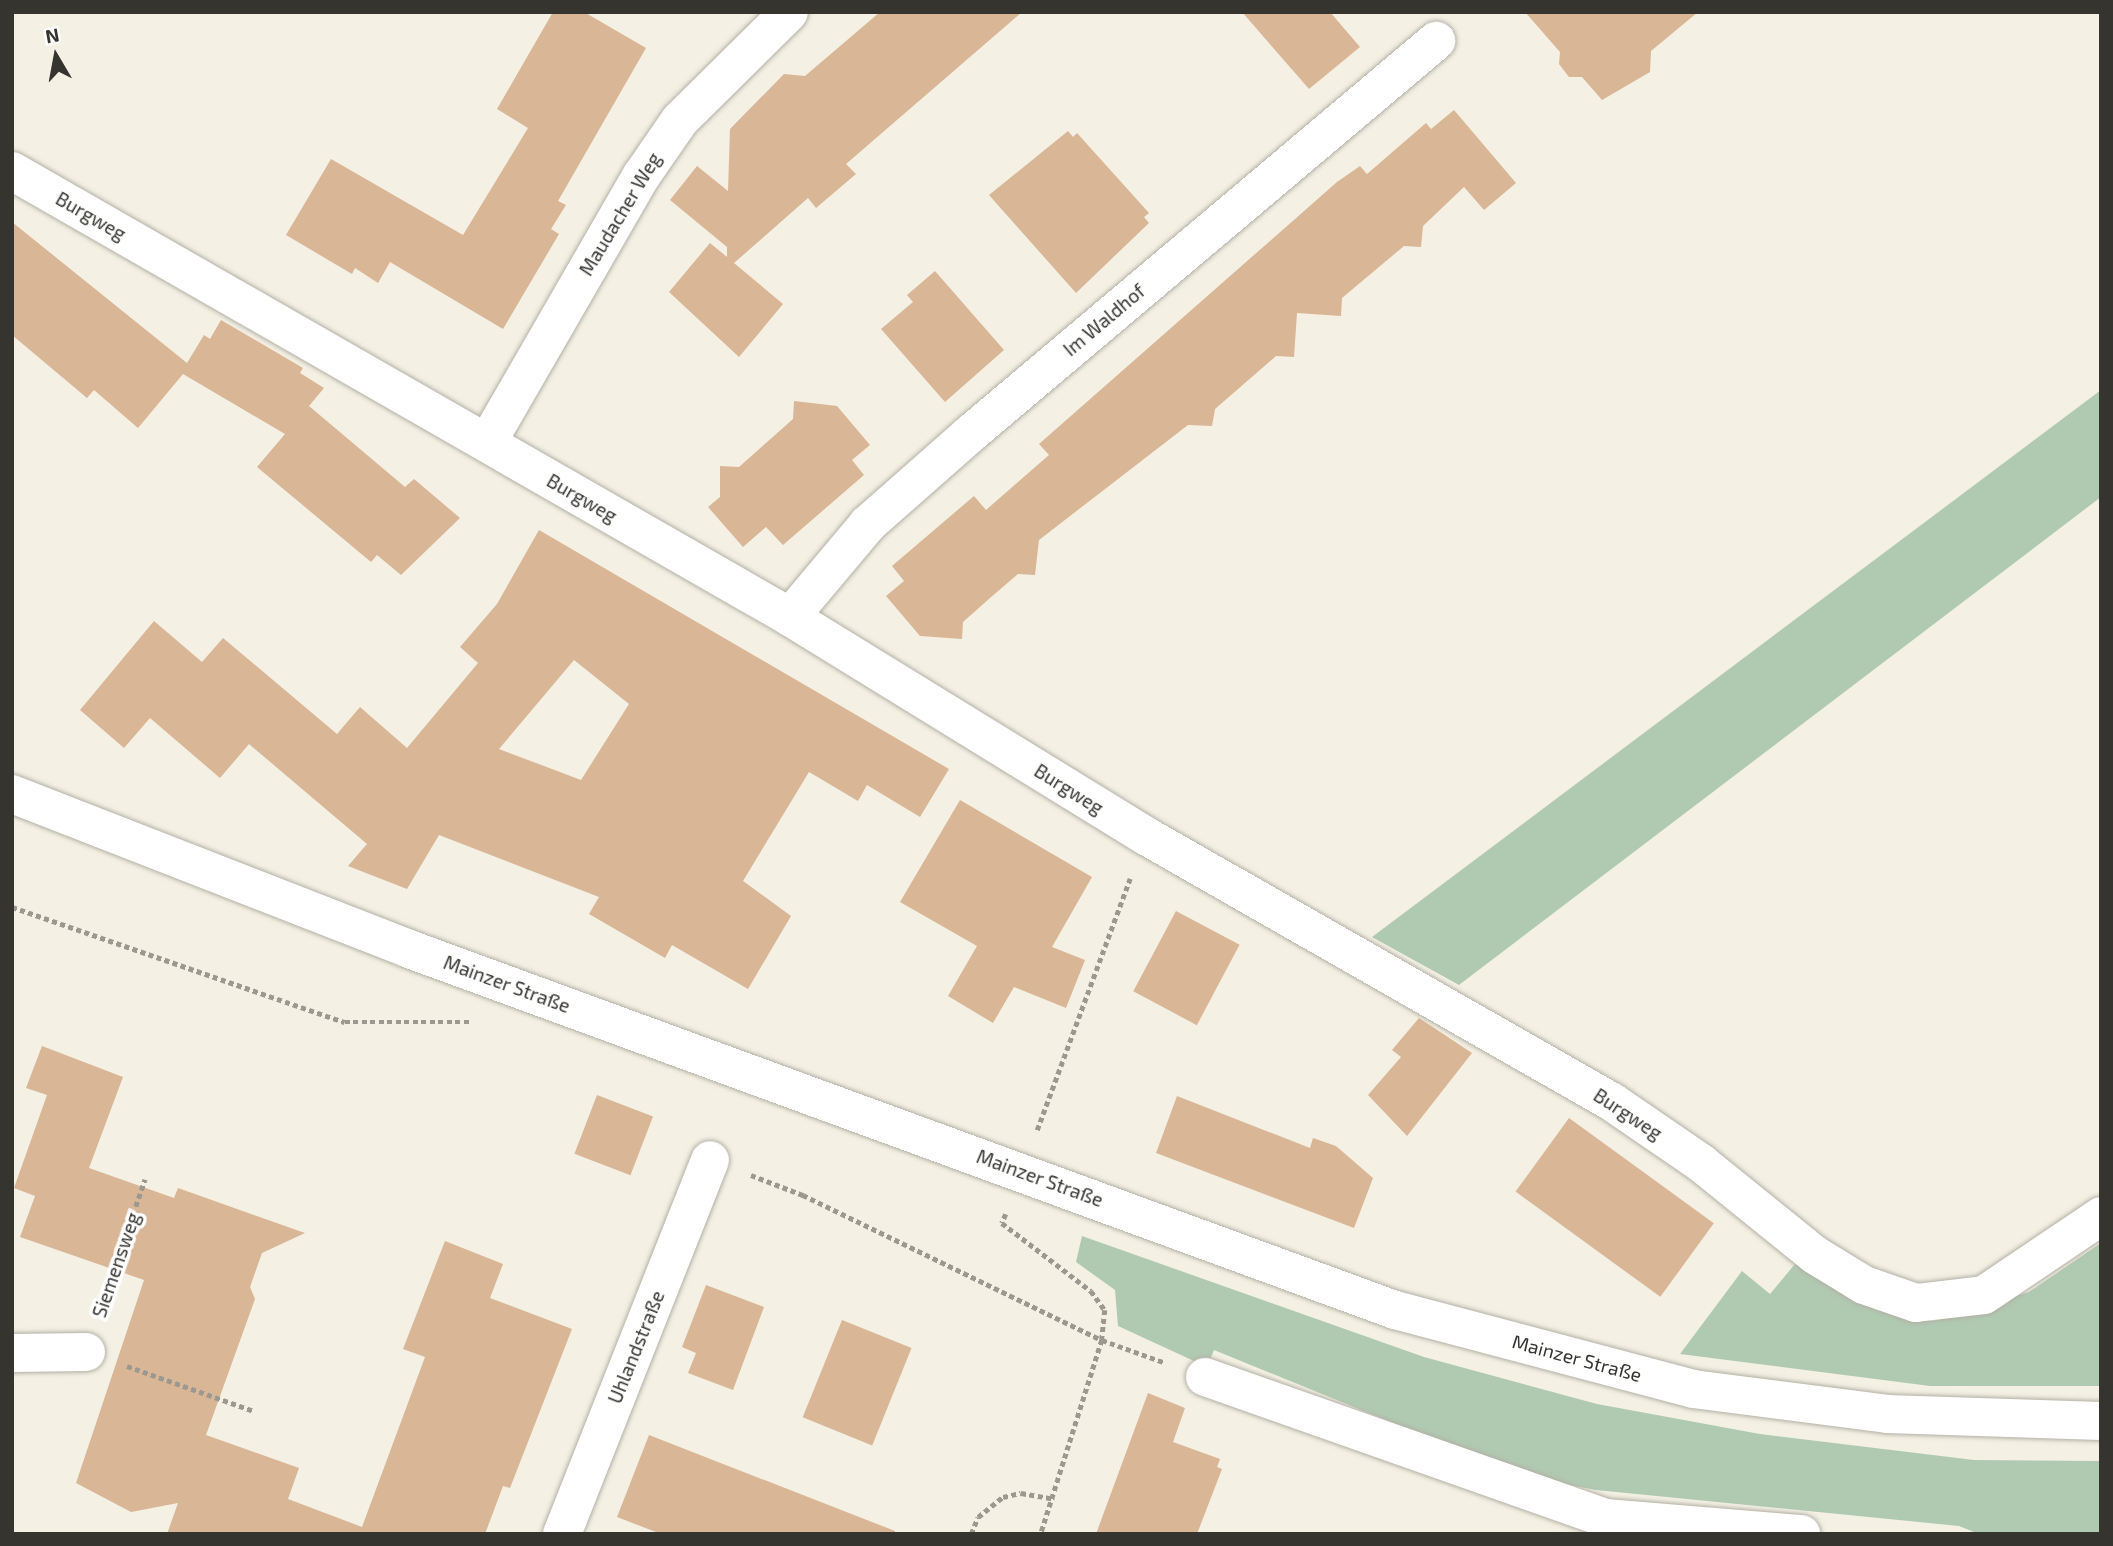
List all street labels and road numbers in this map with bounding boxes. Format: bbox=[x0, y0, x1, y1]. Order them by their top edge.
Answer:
street label: Maudacher Weg bbox=[574, 148, 666, 280]
street label: Burgweg bbox=[52, 187, 130, 245]
street label: Im Waldhof bbox=[1059, 279, 1149, 361]
street label: Burgweg bbox=[543, 469, 621, 527]
street label: Burgweg bbox=[1030, 759, 1108, 819]
street label: Mainzer Straße bbox=[440, 950, 574, 1018]
street label: Burgweg bbox=[1589, 1083, 1667, 1145]
street label: Mainzer Straße bbox=[973, 1144, 1107, 1212]
street label: Siemensweg bbox=[87, 1210, 145, 1320]
street label: Uhlandstraße bbox=[603, 1287, 669, 1407]
street label: Mainzer Straße bbox=[1510, 1330, 1644, 1386]

